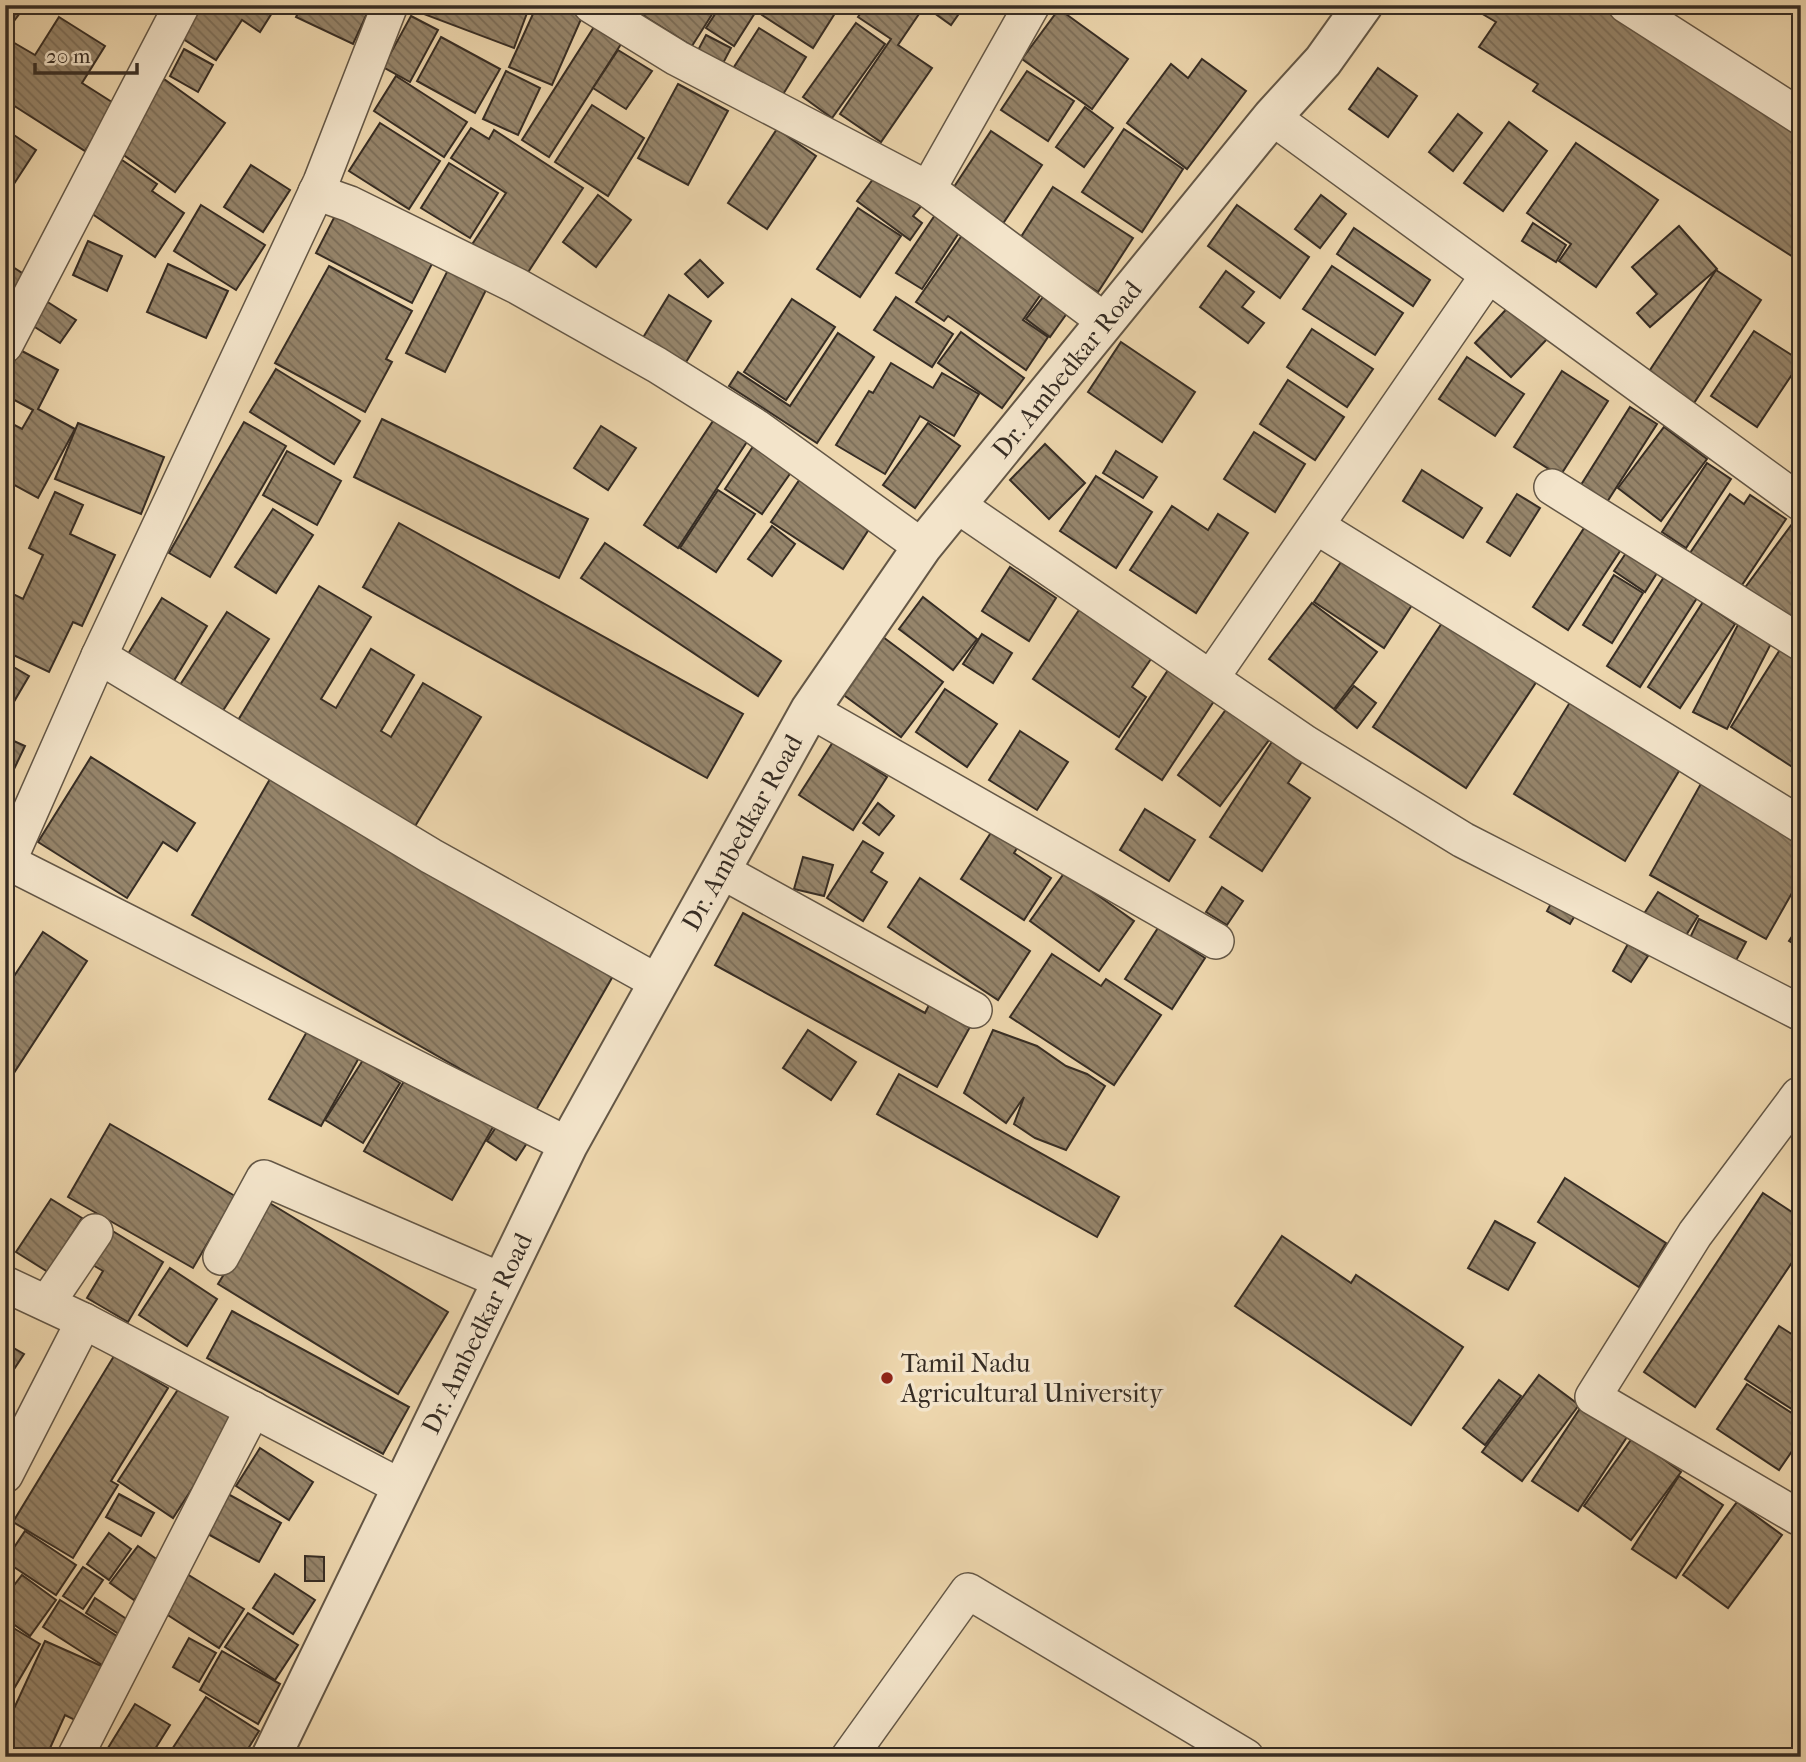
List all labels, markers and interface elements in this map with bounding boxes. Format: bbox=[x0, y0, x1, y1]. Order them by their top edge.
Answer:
scale bar bbox=[35, 32, 136, 76]
text: 20 m bbox=[46, 44, 91, 68]
street label: Dr. Ambedkar Road bbox=[985, 274, 1149, 464]
street label: Dr. Ambedkar Road bbox=[675, 728, 809, 936]
street label: Dr. Ambedkar Road bbox=[415, 1227, 539, 1439]
place label: Tamil Nadu Agricultural University bbox=[900, 1348, 1164, 1409]
marker: Tamil Nadu Agricultural University bbox=[879, 1370, 895, 1386]

